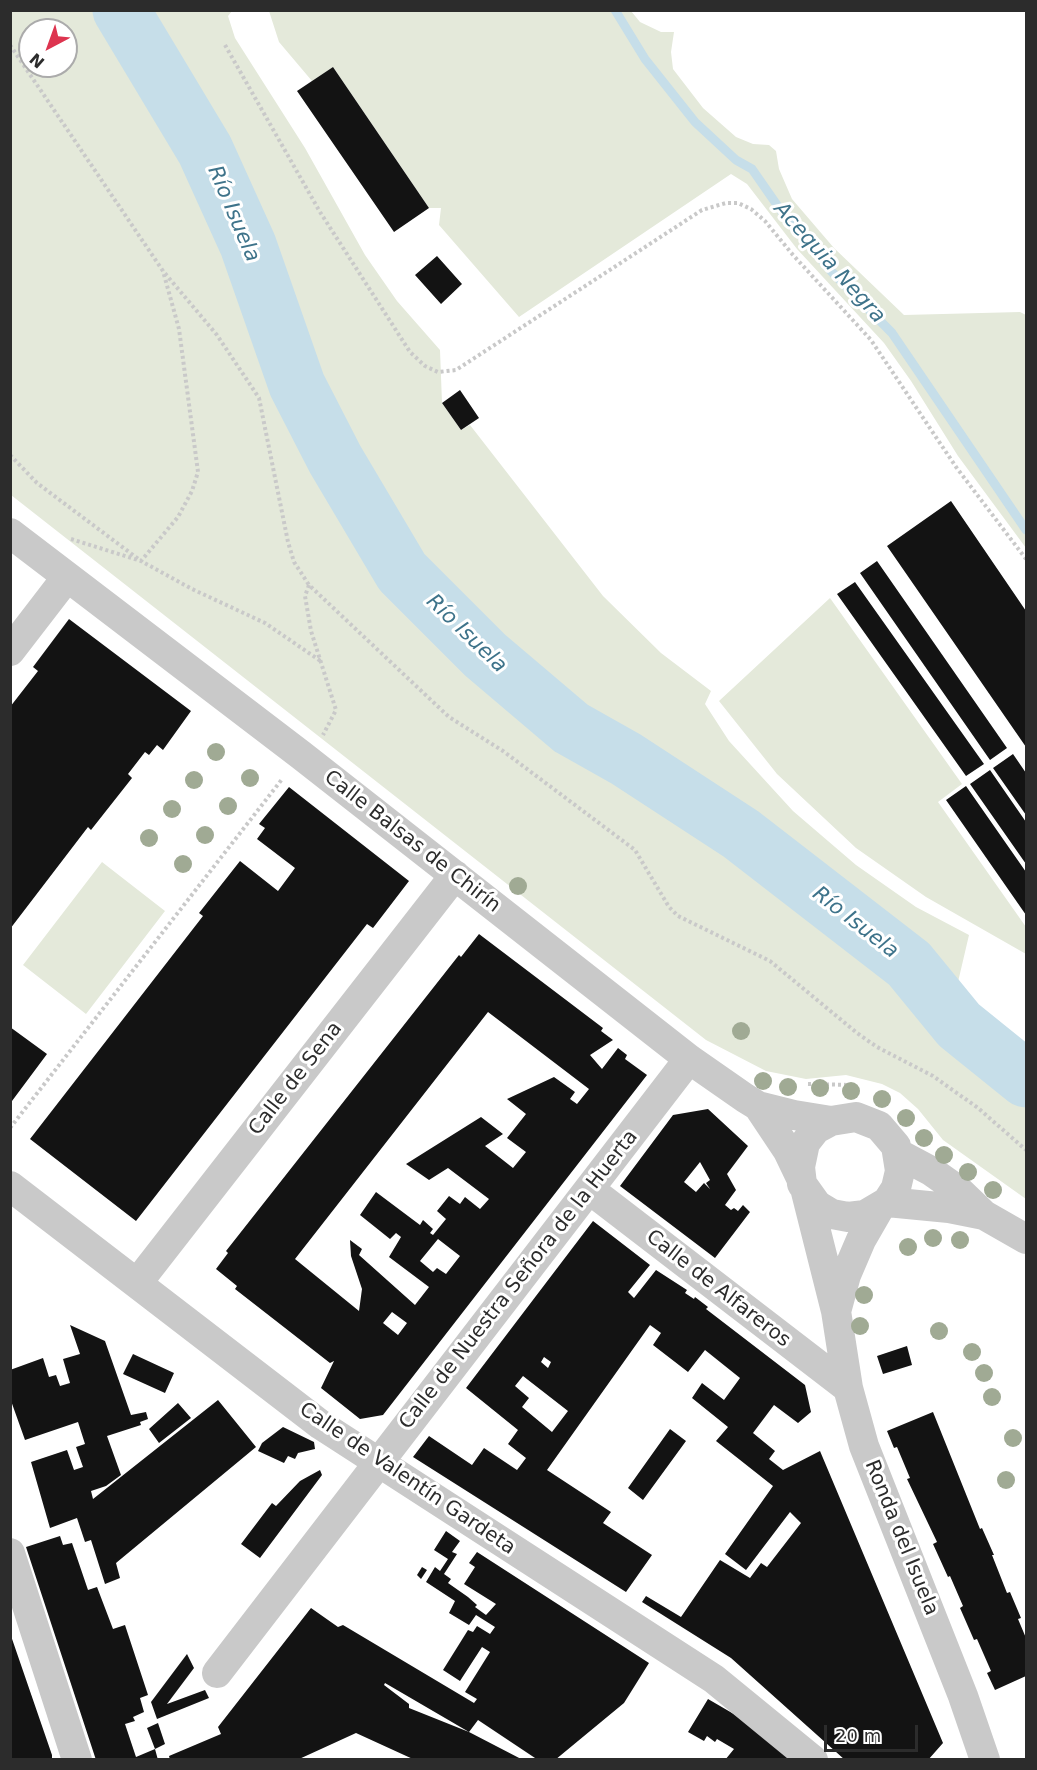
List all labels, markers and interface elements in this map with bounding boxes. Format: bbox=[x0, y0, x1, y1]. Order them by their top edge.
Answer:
north arrow bbox=[18, 18, 78, 78]
text: N bbox=[26, 49, 48, 72]
water label: Río Isuela bbox=[201, 162, 265, 266]
water label: Acequia Negra bbox=[768, 197, 890, 329]
water label: Río Isuela bbox=[421, 590, 511, 678]
street label: Calle Balsas de Chirín bbox=[319, 766, 505, 918]
water label: Río Isuela bbox=[807, 882, 903, 964]
street label: Calle de Sena bbox=[244, 1018, 348, 1140]
street label: Calle de Nuestra Señora de la Huerta bbox=[395, 1126, 643, 1434]
street label: Calle de Alfareros bbox=[641, 1225, 795, 1353]
street label: Calle de Valentín Gardeta bbox=[294, 1398, 520, 1560]
street label: Ronda del Isuela bbox=[859, 1457, 943, 1619]
scale bar bbox=[827, 1713, 922, 1751]
text: 20 m bbox=[835, 1725, 881, 1746]

